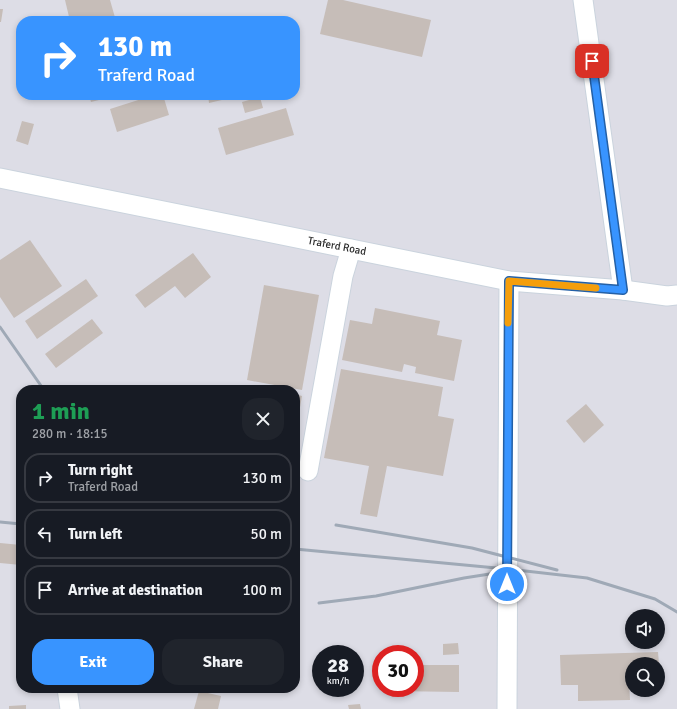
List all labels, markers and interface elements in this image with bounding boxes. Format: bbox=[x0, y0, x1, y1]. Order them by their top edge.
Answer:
text: 130 m bbox=[98, 30, 172, 64]
icon: right bbox=[32, 32, 84, 84]
pin bbox=[575, 44, 609, 78]
icon: arrive bbox=[581, 50, 603, 72]
text: Traferd Road bbox=[98, 64, 195, 86]
street label: Traferd Road bbox=[307, 234, 367, 258]
text: 1 min bbox=[32, 396, 90, 426]
button: close bbox=[242, 398, 284, 440]
text: 280 m · 18:15 bbox=[32, 426, 108, 442]
text: Turn right bbox=[68, 461, 133, 479]
icon: right bbox=[34, 467, 56, 489]
text: 130 m bbox=[242, 469, 282, 487]
text: Traferd Road bbox=[68, 479, 138, 495]
icon: left bbox=[34, 523, 56, 545]
text: Turn left bbox=[68, 525, 122, 543]
text: 50 m bbox=[251, 525, 282, 543]
position arrow bbox=[486, 563, 528, 605]
icon: arrive bbox=[34, 579, 56, 601]
text: Arrive at destination bbox=[68, 581, 203, 599]
text: 100 m bbox=[242, 581, 282, 599]
map controls bbox=[625, 609, 665, 697]
button: sound bbox=[625, 609, 665, 649]
button: Exit bbox=[32, 639, 154, 685]
button: Share bbox=[162, 639, 284, 685]
speed limit sign: 30 bbox=[372, 645, 424, 697]
text: 28 bbox=[327, 653, 349, 678]
button: search bbox=[625, 657, 665, 697]
text: km/h bbox=[327, 675, 349, 687]

